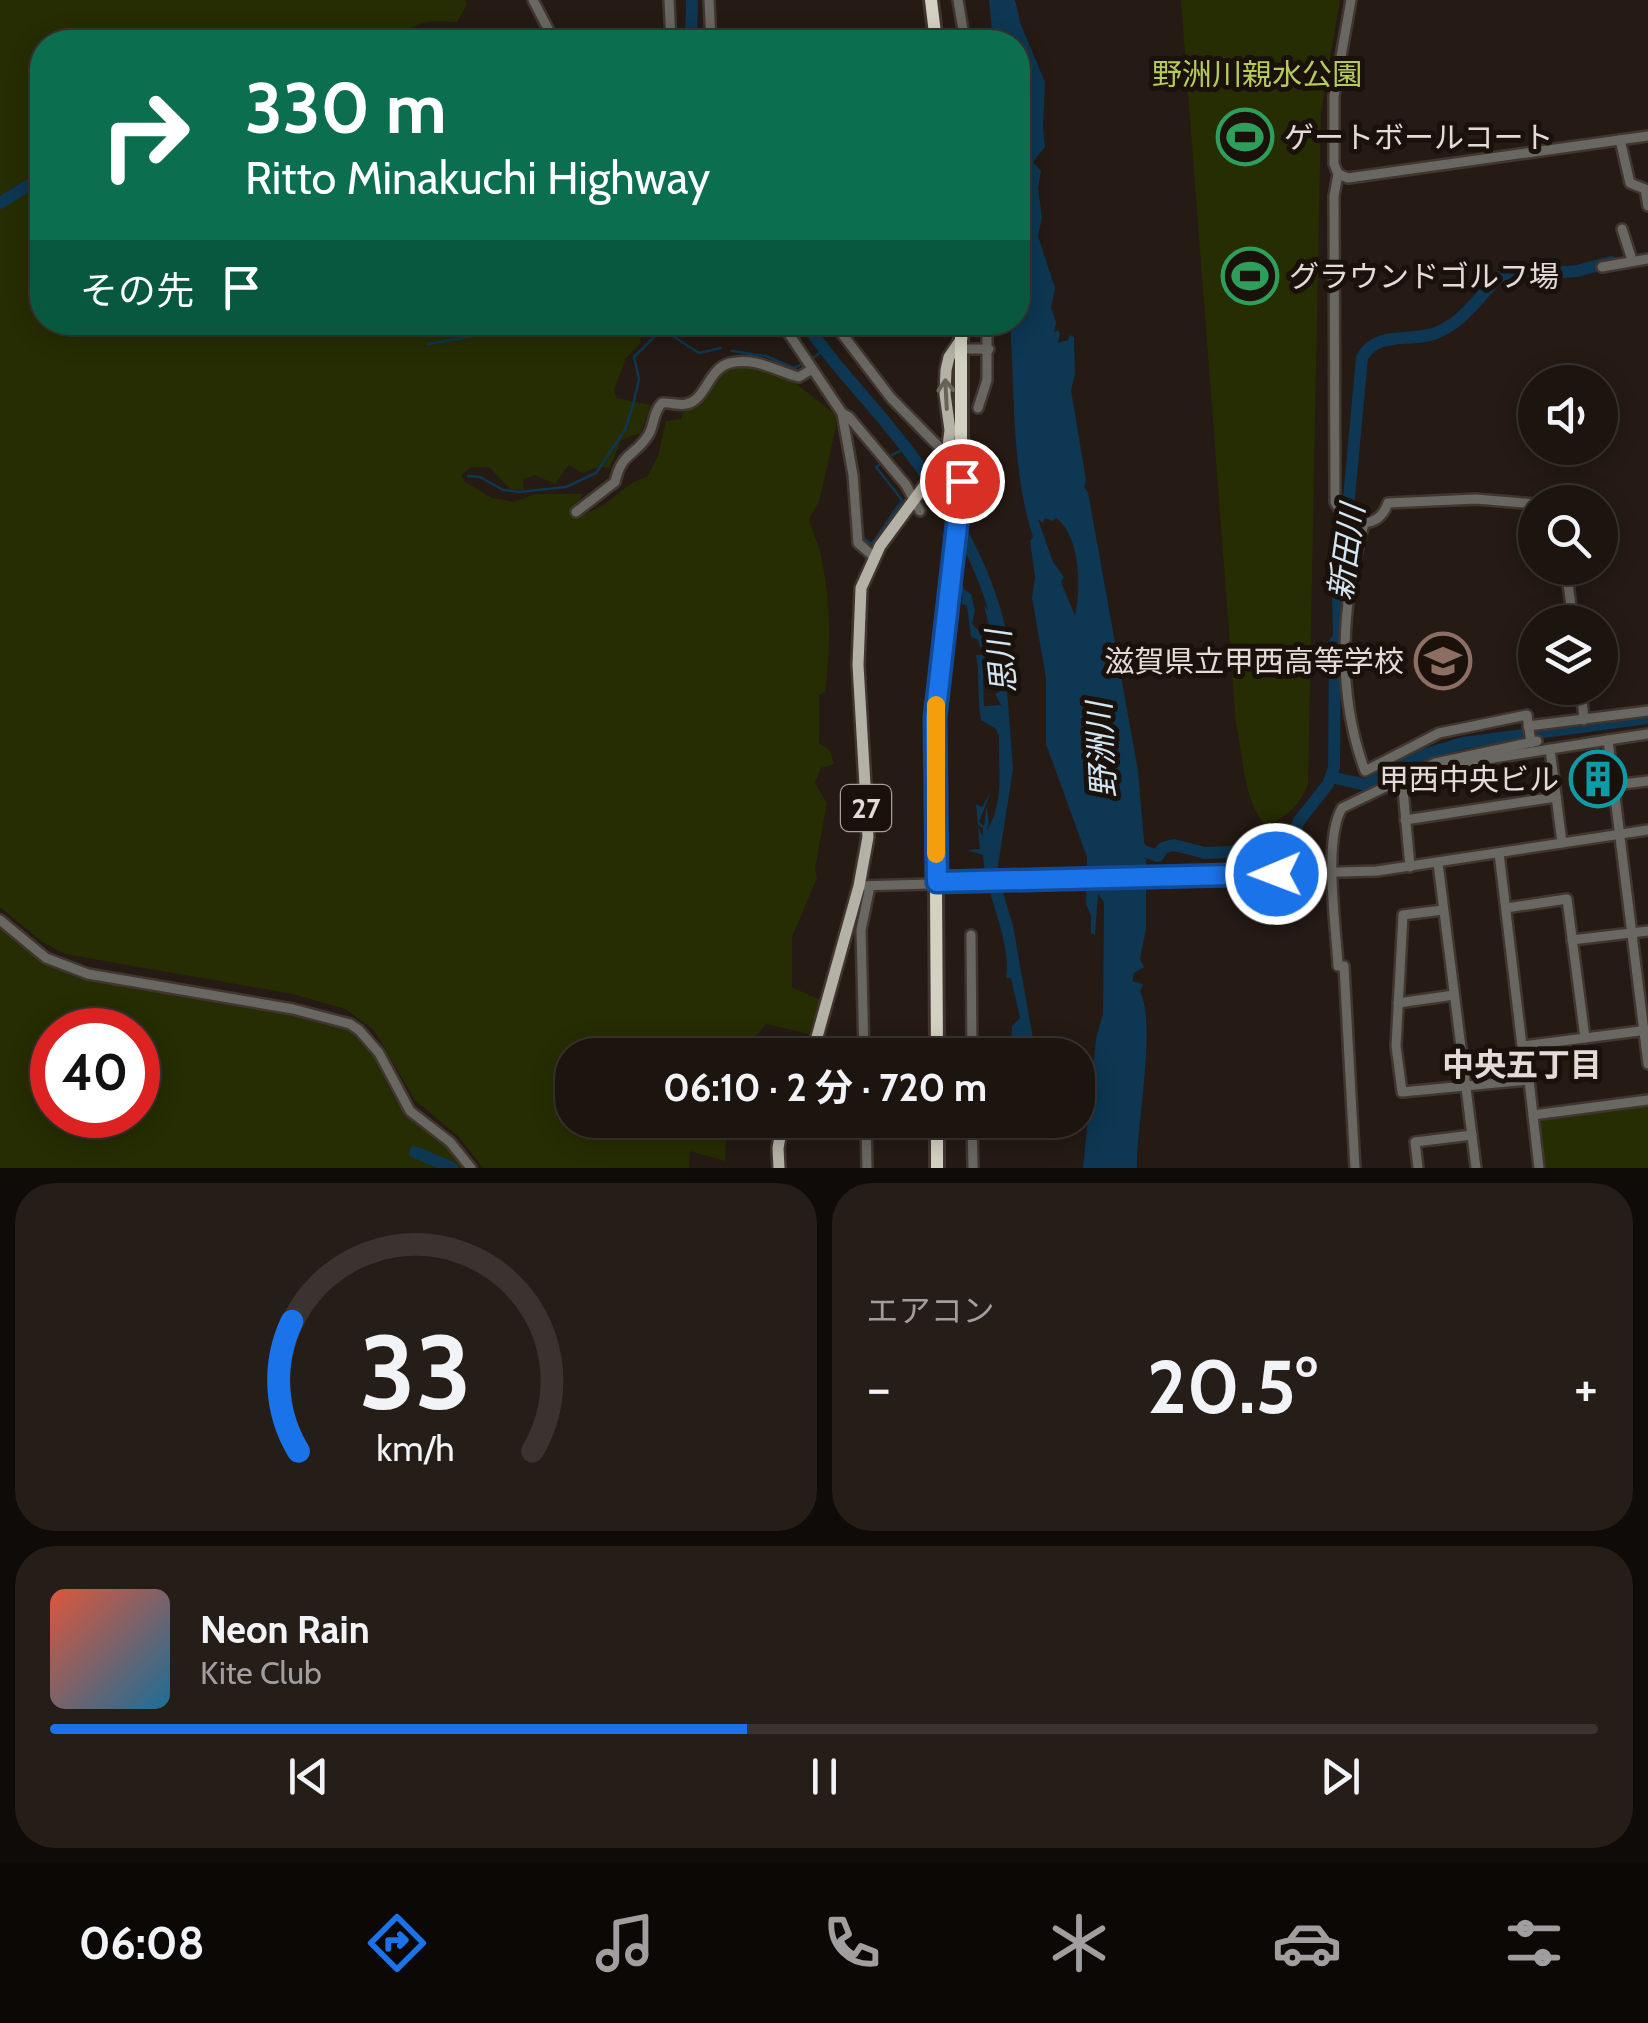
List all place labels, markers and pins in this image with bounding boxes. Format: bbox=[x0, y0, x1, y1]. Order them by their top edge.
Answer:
sports icon: ゲートボールコート bbox=[1215, 107, 1275, 167]
place label: ゲートボールコート bbox=[1284, 119, 1553, 156]
sports icon: グラウンドゴルフ場 bbox=[1220, 246, 1280, 306]
place label: グラウンドゴルフ場 bbox=[1289, 258, 1559, 295]
pin bbox=[920, 439, 1005, 524]
school or university icon: 滋賀県立甲西高等学校 bbox=[1413, 631, 1473, 691]
place label: 滋賀県立甲西高等学校 bbox=[1104, 643, 1404, 680]
building icon: 甲西中央ビル bbox=[1568, 749, 1628, 809]
place label: 甲西中央ビル bbox=[1379, 761, 1559, 798]

